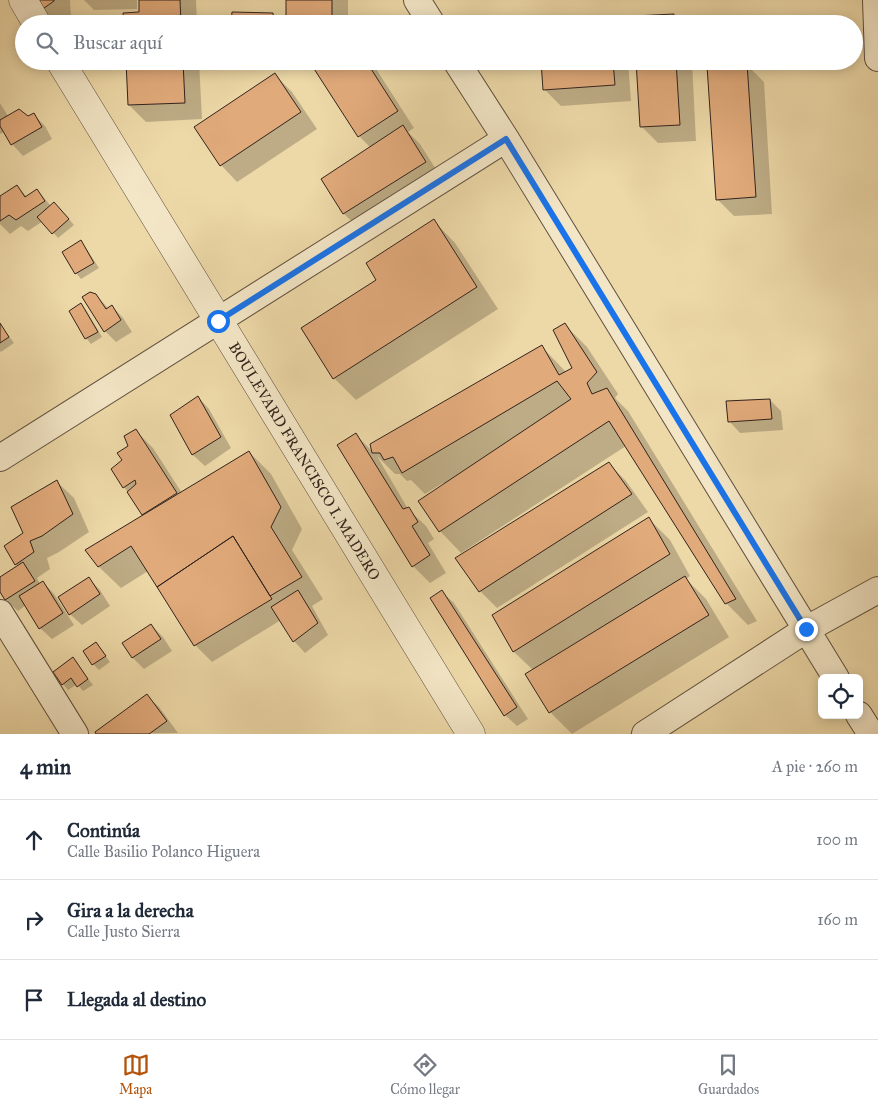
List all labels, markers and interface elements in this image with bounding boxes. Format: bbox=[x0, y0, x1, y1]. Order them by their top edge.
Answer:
search box bbox=[15, 15, 863, 70]
icon: search bbox=[33, 29, 61, 57]
text: Buscar aquí bbox=[73, 31, 162, 54]
route start bbox=[207, 310, 230, 333]
street label: BOULEVARD FRANCISCO I. MADERO bbox=[225, 339, 384, 584]
route end bbox=[795, 618, 818, 641]
map controls bbox=[818, 674, 863, 719]
button: locate bbox=[818, 674, 863, 719]
text: 4 min bbox=[20, 754, 71, 780]
text: A pie · 260 m bbox=[772, 757, 858, 776]
text: Continúa bbox=[67, 819, 140, 842]
icon: ahead bbox=[20, 826, 48, 854]
text: 100 m bbox=[816, 830, 858, 849]
text: Calle Basilio Polanco Higuera bbox=[67, 842, 260, 861]
text: Gira a la derecha bbox=[67, 899, 194, 922]
icon: right bbox=[20, 906, 48, 934]
text: 160 m bbox=[817, 910, 858, 929]
text: Calle Justo Sierra bbox=[67, 922, 180, 941]
icon: arrive bbox=[20, 986, 48, 1014]
text: Llegada al destino bbox=[67, 988, 206, 1011]
tab: Mapa bbox=[119, 1051, 152, 1098]
tab: Cómo llegar bbox=[390, 1051, 460, 1098]
tab: Guardados bbox=[698, 1051, 759, 1098]

